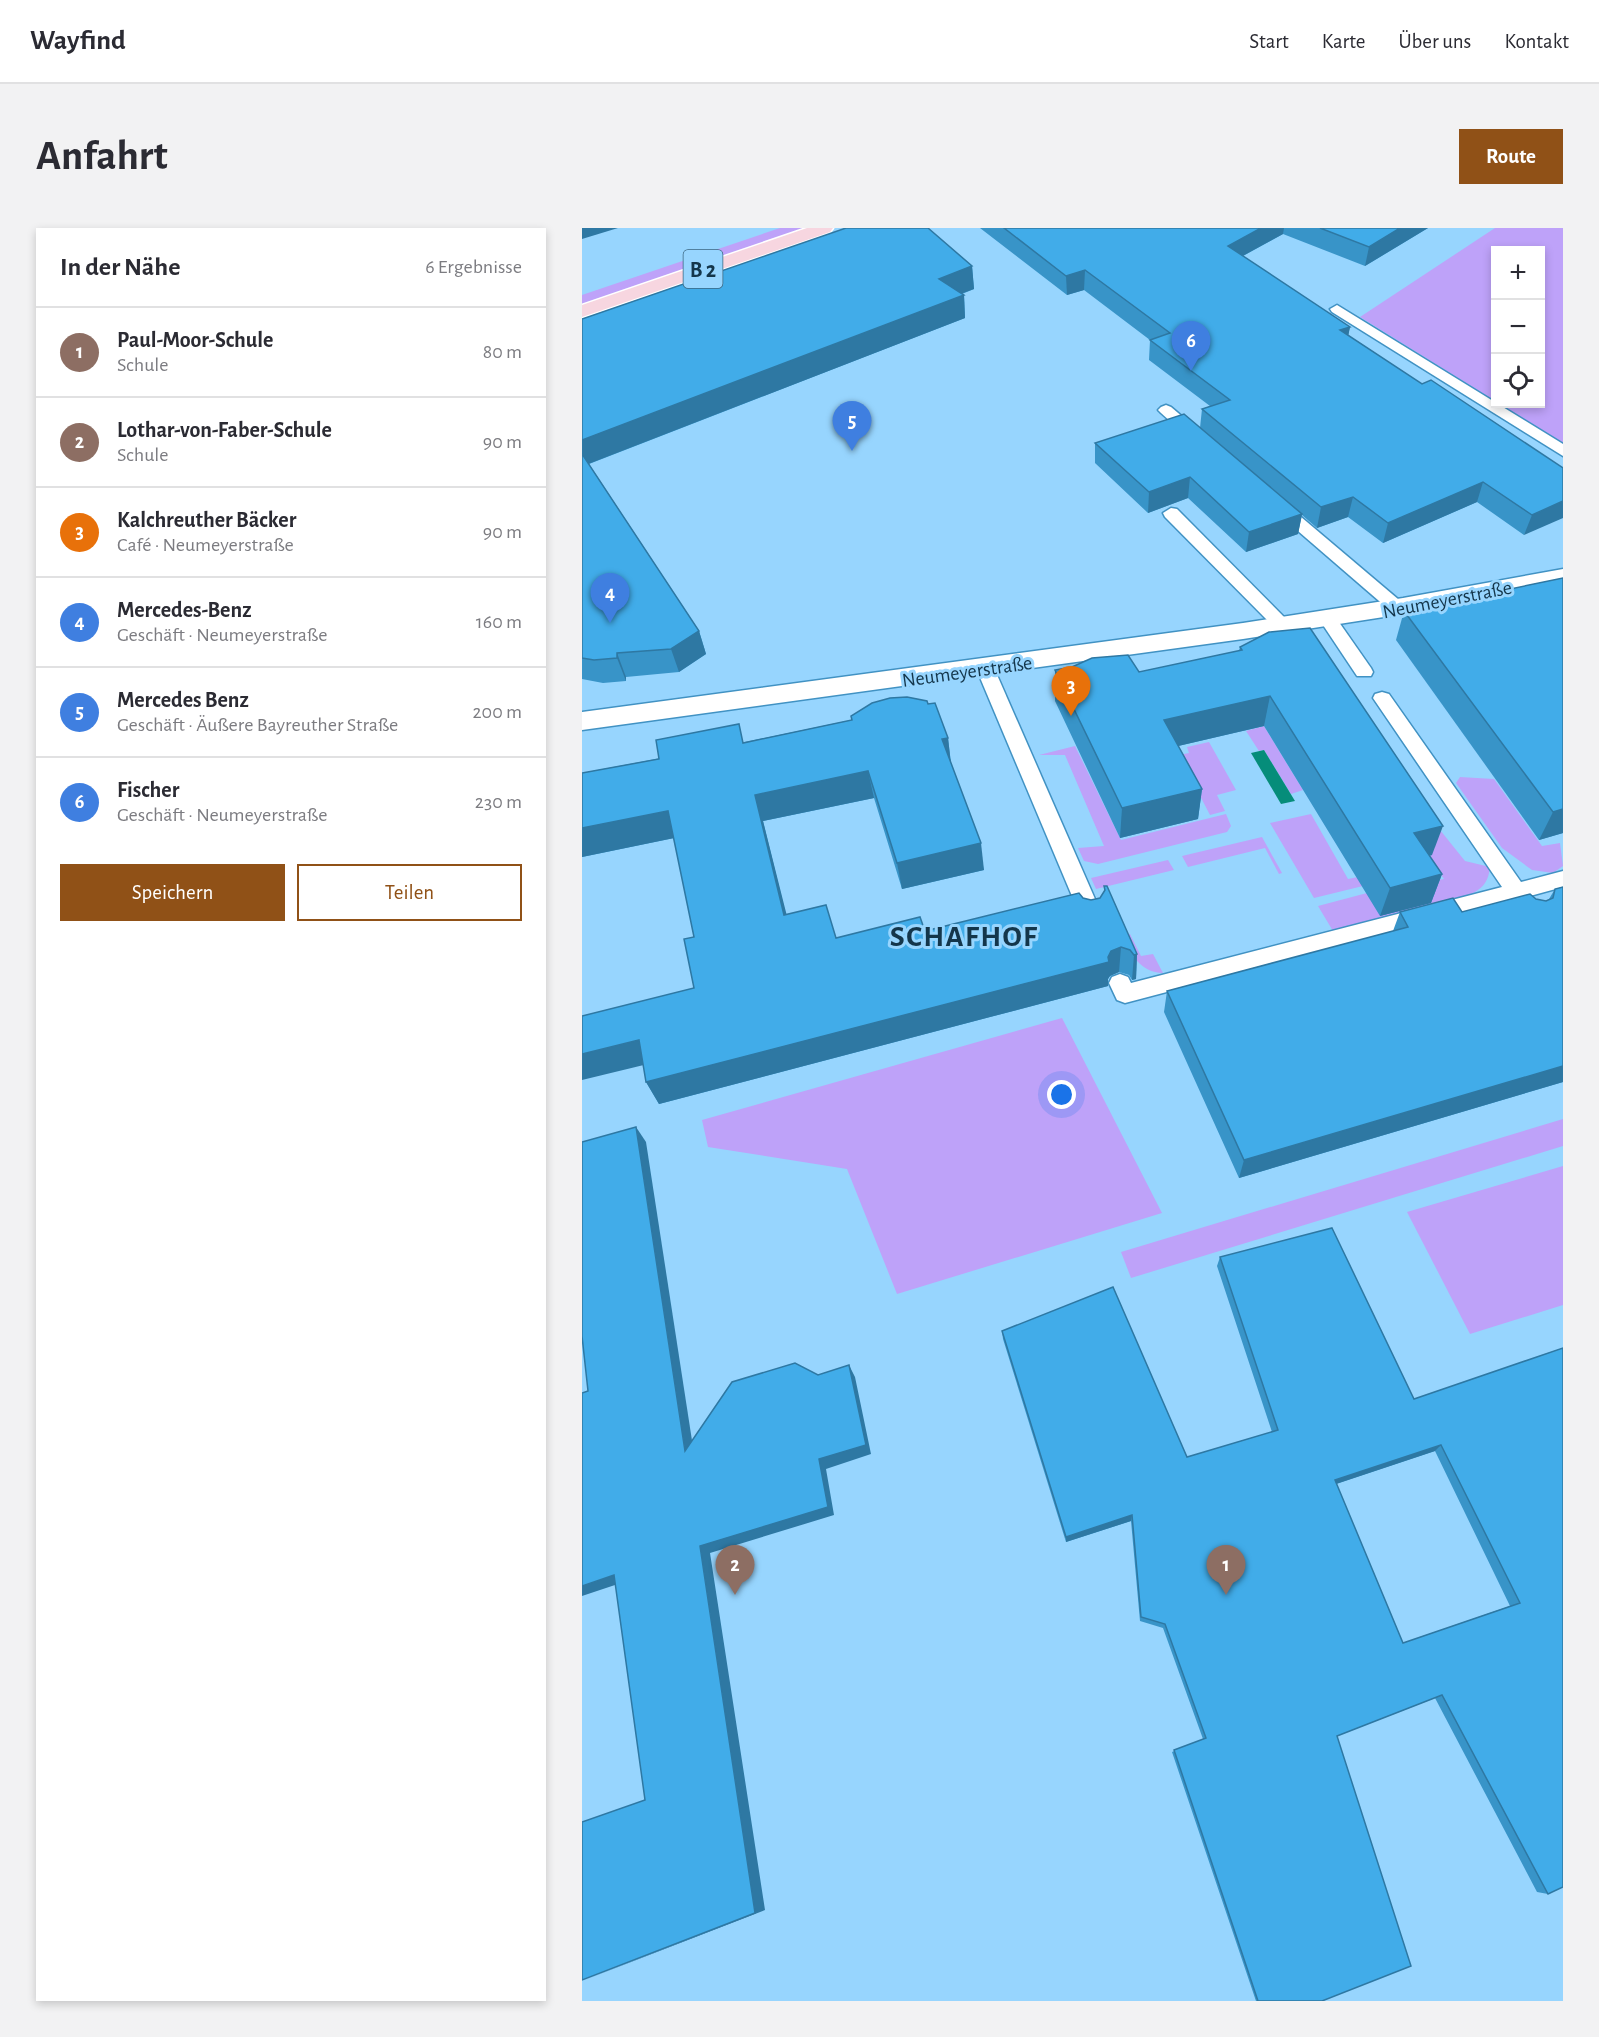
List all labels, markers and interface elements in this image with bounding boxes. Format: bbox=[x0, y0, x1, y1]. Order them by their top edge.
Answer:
text: Wayfind bbox=[30, 27, 126, 55]
text: Start bbox=[1249, 31, 1289, 52]
text: Karte bbox=[1322, 31, 1365, 52]
text: Über uns bbox=[1398, 31, 1471, 52]
text: Kontakt bbox=[1504, 31, 1569, 52]
button: Route bbox=[1459, 129, 1563, 184]
text: Anfahrt bbox=[36, 135, 168, 177]
map controls bbox=[1491, 246, 1545, 408]
button: + bbox=[1491, 246, 1545, 300]
road number: B 2 bbox=[684, 250, 722, 288]
text: In der Nähe bbox=[60, 254, 180, 280]
text: 6 Ergebnisse bbox=[425, 257, 522, 277]
button: − bbox=[1491, 300, 1545, 354]
pin: 6 bbox=[1172, 322, 1210, 371]
text: Paul-Moor-Schule bbox=[117, 329, 273, 351]
text: 1 bbox=[76, 342, 83, 362]
text: 80 m bbox=[483, 342, 522, 362]
button: locate bbox=[1491, 354, 1545, 408]
text: Schule bbox=[117, 355, 169, 375]
pin: 5 bbox=[832, 402, 872, 451]
text: Lothar-von-Faber-Schule bbox=[117, 419, 332, 441]
text: 2 bbox=[75, 432, 84, 452]
text: 90 m bbox=[483, 432, 522, 452]
text: Schule bbox=[117, 445, 169, 465]
text: Kalchreuther Bäcker bbox=[117, 509, 296, 531]
text: 3 bbox=[75, 522, 84, 542]
text: 90 m bbox=[483, 522, 522, 542]
text: Café · Neumeyerstraße bbox=[117, 535, 294, 555]
pin: 4 bbox=[591, 574, 630, 623]
street label: Neumeyerstraße bbox=[1381, 578, 1514, 622]
text: Mercedes-Benz bbox=[117, 599, 251, 621]
text: 4 bbox=[74, 612, 85, 632]
text: 160 m bbox=[476, 612, 522, 632]
text: Geschäft · Neumeyerstraße bbox=[117, 625, 327, 645]
street label: Neumeyerstraße bbox=[901, 653, 1034, 691]
pin: 3 bbox=[1052, 666, 1090, 716]
text: Mercedes Benz bbox=[117, 689, 249, 711]
text: 5 bbox=[75, 702, 84, 722]
text: 200 m bbox=[472, 702, 522, 722]
text: Geschäft · Äußere Bayreuther Straße bbox=[117, 715, 398, 735]
text: Fischer bbox=[117, 779, 179, 801]
text: 6 bbox=[75, 792, 84, 812]
text: 230 m bbox=[475, 792, 522, 812]
text: Geschäft · Neumeyerstraße bbox=[117, 805, 327, 825]
button: Speichern bbox=[60, 864, 285, 921]
button: Teilen bbox=[297, 864, 522, 921]
district label: SCHAFHOF bbox=[890, 922, 1038, 952]
your location bbox=[1047, 1080, 1076, 1109]
pin: 2 bbox=[716, 1546, 754, 1595]
pin: 1 bbox=[1206, 1546, 1246, 1595]

